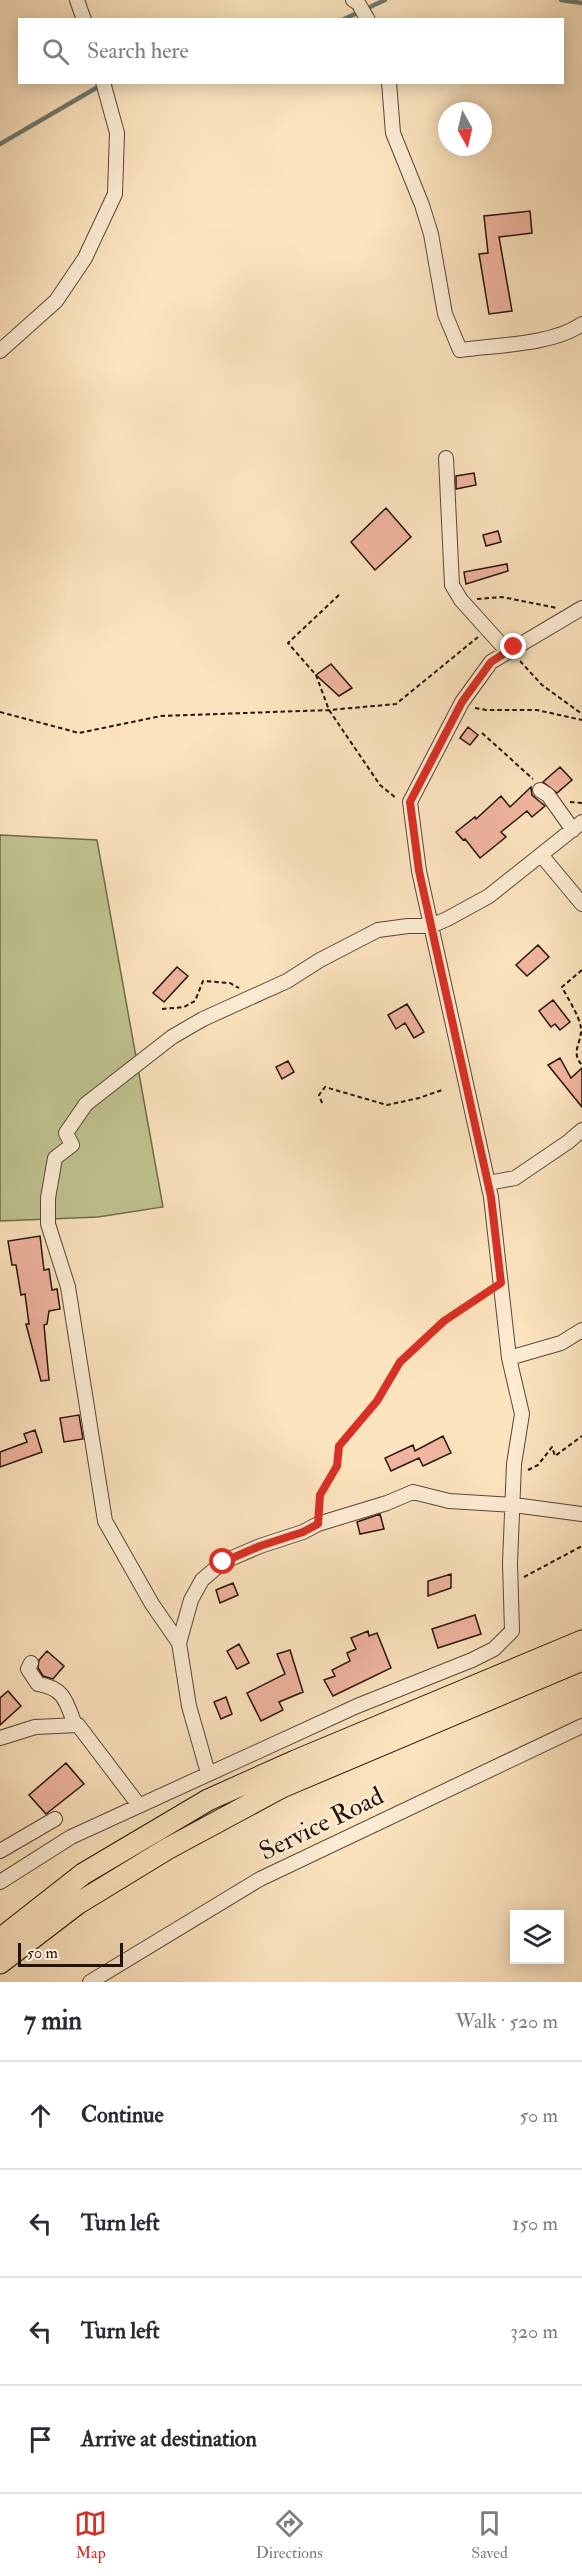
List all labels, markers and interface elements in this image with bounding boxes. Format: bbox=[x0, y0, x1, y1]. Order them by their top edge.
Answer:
search box bbox=[18, 18, 564, 84]
icon: search bbox=[39, 35, 72, 68]
text: Search here bbox=[87, 37, 189, 65]
north arrow bbox=[438, 102, 492, 156]
route end bbox=[500, 633, 526, 659]
route start bbox=[209, 1548, 235, 1574]
street label: Service Road bbox=[254, 1780, 389, 1868]
map controls bbox=[510, 1910, 564, 1964]
button: layers bbox=[510, 1910, 564, 1964]
scale bar bbox=[18, 1940, 123, 1968]
text: 50 m bbox=[27, 1943, 58, 1963]
text: 7 min bbox=[24, 2005, 82, 2037]
text: Walk · 520 m bbox=[455, 2009, 558, 2034]
icon: ahead bbox=[24, 2099, 57, 2132]
text: Continue bbox=[81, 2101, 164, 2129]
text: 50 m bbox=[519, 2103, 558, 2128]
icon: left bbox=[24, 2207, 57, 2240]
text: Turn left bbox=[81, 2209, 160, 2237]
text: 150 m bbox=[512, 2211, 558, 2236]
icon: left bbox=[24, 2315, 57, 2348]
text: Turn left bbox=[81, 2317, 160, 2345]
text: 320 m bbox=[510, 2319, 558, 2344]
icon: arrive bbox=[24, 2423, 57, 2456]
text: Arrive at destination bbox=[81, 2425, 257, 2453]
tab: Map bbox=[74, 2507, 107, 2563]
tab: Directions bbox=[256, 2507, 323, 2563]
tab: Saved bbox=[471, 2507, 508, 2563]

